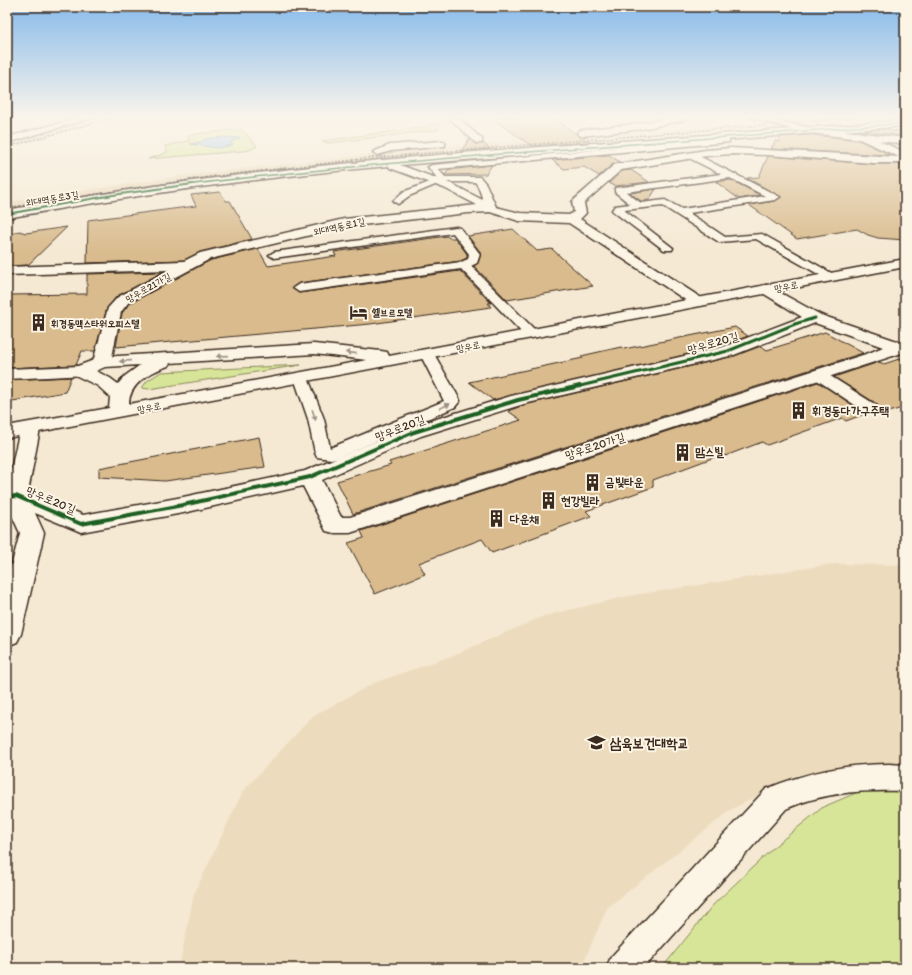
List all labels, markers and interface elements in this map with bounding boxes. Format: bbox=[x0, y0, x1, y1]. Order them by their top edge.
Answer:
street label: 외대역동로3길 bbox=[25, 188, 80, 209]
street label: 외대역동로1길 bbox=[312, 215, 366, 238]
street label: 망우로21가길 bbox=[123, 270, 173, 305]
street label: 망우로 bbox=[773, 278, 799, 295]
hotel icon: 쉘브르모텔 bbox=[349, 302, 369, 322]
place label: 쉘브르모텔 bbox=[371, 306, 412, 319]
building icon: 휘경동맥스타워오피스텔 bbox=[28, 313, 48, 333]
place label: 휘경동맥스타워오피스텔 bbox=[51, 317, 140, 330]
street label: 망우로20길 bbox=[686, 329, 740, 357]
street label: 망우로 bbox=[455, 338, 481, 355]
one-way arrow bbox=[345, 349, 357, 356]
one-way arrow bbox=[216, 352, 228, 359]
one-way arrow bbox=[119, 357, 131, 364]
street label: 망우로 bbox=[136, 399, 162, 416]
building icon: 휘경동다가구주택 bbox=[789, 401, 809, 421]
one-way arrow bbox=[439, 403, 450, 409]
place label: 휘경동다가구주택 bbox=[812, 404, 890, 418]
one-way arrow bbox=[311, 409, 317, 421]
street label: 망우로20길 bbox=[373, 412, 427, 444]
street label: 망우로20가길 bbox=[563, 430, 627, 462]
building icon: 맘스빌 bbox=[672, 442, 692, 462]
place label: 맘스빌 bbox=[695, 445, 724, 459]
building icon: 금빛타운 bbox=[582, 472, 602, 492]
place label: 금빛타운 bbox=[605, 475, 644, 489]
street label: 망우로20길 bbox=[24, 483, 78, 517]
building icon: 현강빌라 bbox=[538, 491, 558, 511]
place label: 현강빌라 bbox=[561, 494, 600, 508]
building icon: 다운채 bbox=[487, 509, 507, 529]
place label: 다운채 bbox=[509, 512, 539, 526]
school or university icon: 삼육보건대학교 bbox=[587, 733, 607, 753]
place label: 삼육보건대학교 bbox=[609, 735, 689, 752]

